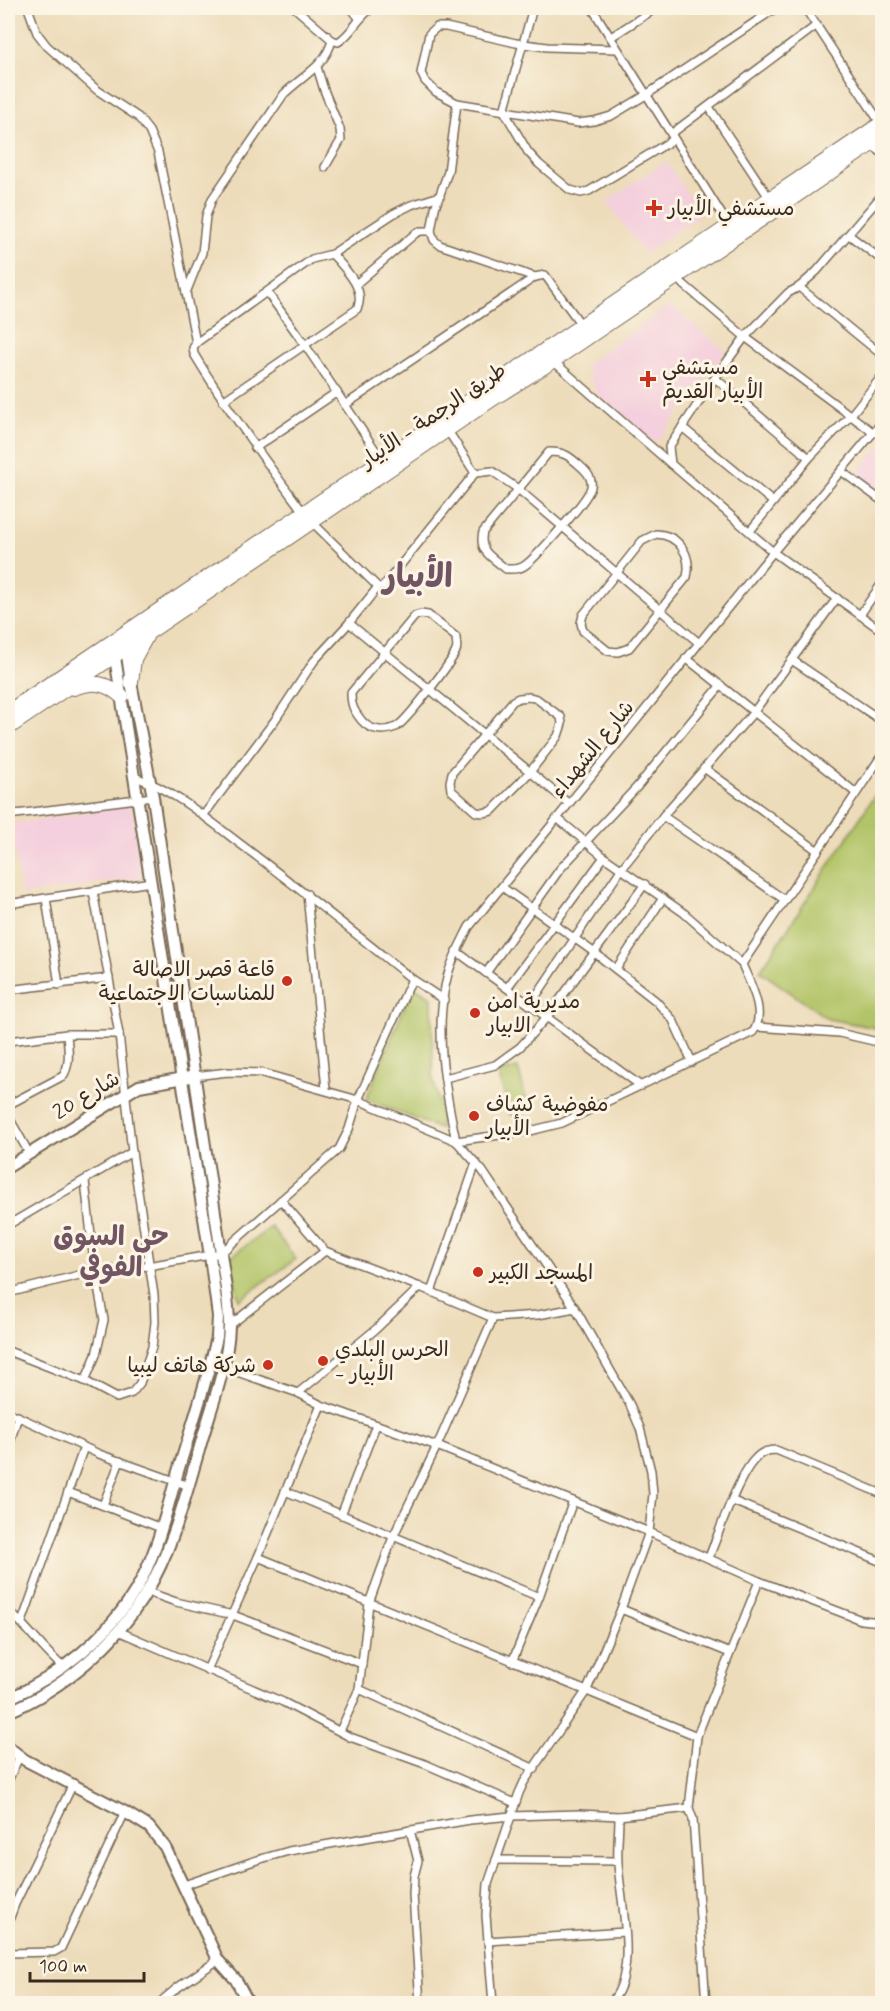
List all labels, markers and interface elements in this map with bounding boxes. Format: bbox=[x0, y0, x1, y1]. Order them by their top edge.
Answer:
place label: مستشفي الأبيار bbox=[666, 194, 794, 227]
marker: مستشفي الأبيار bbox=[645, 199, 663, 217]
place label: مستشفي الأبيار القديم bbox=[662, 354, 763, 407]
street label: طريق الرجمة - الأبيار bbox=[353, 356, 512, 476]
marker: مستشفي الأبيار القديم bbox=[639, 370, 657, 388]
district label: الأبيار bbox=[380, 554, 453, 600]
street label: شارع الشهداء bbox=[545, 695, 641, 804]
place label: قاعة قصر الاصالة للمناسبات الاجتماعية bbox=[99, 956, 275, 1008]
marker: قاعة قصر الاصالة للمناسبات الاجتماعية bbox=[280, 974, 294, 988]
place label: مديرية امن الابيار bbox=[485, 988, 580, 1040]
marker: مديرية امن الابيار bbox=[468, 1006, 482, 1020]
street label: شارع 20 bbox=[48, 1065, 125, 1127]
place label: مفوضية كشاف الأبيار bbox=[484, 1091, 609, 1143]
marker: مفوضية كشاف الأبيار bbox=[467, 1109, 481, 1123]
district label: حي السوق الفوفي bbox=[53, 1220, 169, 1287]
place label: المسجد الكبير bbox=[488, 1259, 593, 1287]
marker: المسجد الكبير bbox=[471, 1265, 485, 1279]
place label: الحرس البلدي - الأبيار bbox=[335, 1336, 449, 1388]
place label: شركة هاتف ليبيا bbox=[127, 1352, 256, 1380]
marker: الحرس البلدي - الأبيار bbox=[316, 1354, 330, 1368]
marker: شركة هاتف ليبيا bbox=[261, 1358, 275, 1372]
scale bar bbox=[30, 1945, 144, 1983]
text: 100 m bbox=[39, 1955, 87, 1979]

